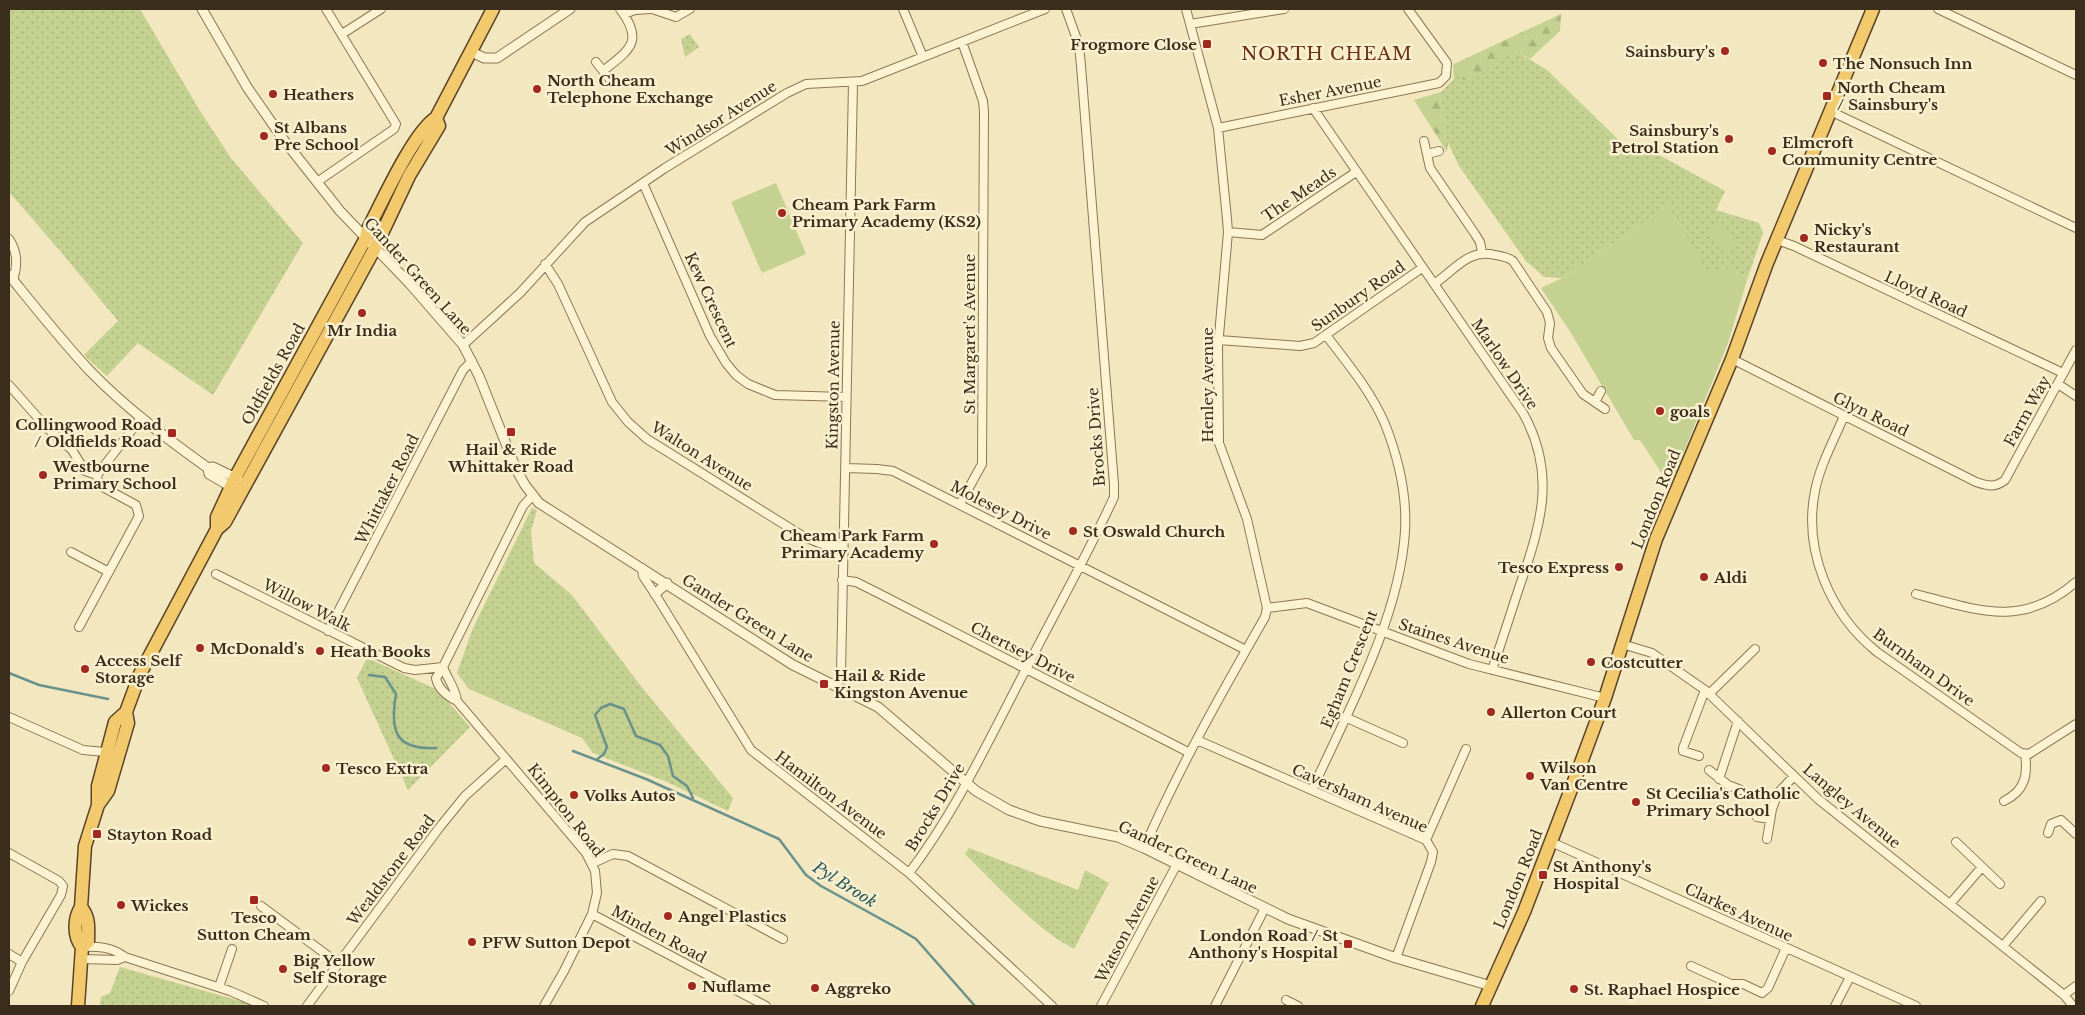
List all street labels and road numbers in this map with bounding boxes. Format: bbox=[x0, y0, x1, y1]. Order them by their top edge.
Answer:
street label: Esher Avenue bbox=[1277, 72, 1383, 110]
street label: Windsor Avenue bbox=[661, 76, 780, 160]
street label: The Meads bbox=[1258, 162, 1340, 226]
street label: Gander Green Lane bbox=[360, 213, 476, 339]
street label: Kew Crescent bbox=[681, 249, 742, 351]
street label: St Margaret's Avenue bbox=[960, 254, 979, 414]
street label: Sunbury Road bbox=[1307, 257, 1409, 335]
street label: Lloyd Road bbox=[1882, 267, 1970, 321]
street label: Marlow Drive bbox=[1468, 315, 1542, 413]
street label: Oldfields Road bbox=[237, 320, 309, 428]
street label: Kingston Avenue bbox=[822, 320, 844, 450]
street label: Henley Avenue bbox=[1198, 327, 1217, 443]
street label: Farm Way bbox=[2000, 372, 2055, 450]
street label: Brocks Drive bbox=[1083, 387, 1109, 487]
street label: Glyn Road bbox=[1830, 387, 1912, 441]
street label: Walton Avenue bbox=[647, 417, 756, 495]
street label: Whittaker Road bbox=[351, 431, 423, 548]
street label: London Road bbox=[1627, 447, 1685, 551]
street label: Molesey Drive bbox=[947, 476, 1055, 544]
street label: Gander Green Lane bbox=[679, 570, 817, 666]
street label: Willow Walk bbox=[259, 574, 355, 636]
street label: Egham Crescent bbox=[1317, 607, 1382, 731]
street label: Staines Avenue bbox=[1396, 614, 1512, 668]
street label: Chertsey Drive bbox=[967, 617, 1079, 687]
street label: Burnham Drive bbox=[1870, 624, 1978, 710]
street label: Hamilton Avenue bbox=[771, 747, 891, 843]
street label: Brocks Drive bbox=[901, 759, 969, 855]
street label: Caversham Avenue bbox=[1289, 759, 1431, 837]
street label: Kimpton Road bbox=[524, 760, 608, 860]
street label: Langley Avenue bbox=[1799, 760, 1905, 852]
street label: Wealdstone Road bbox=[343, 811, 439, 930]
street label: Gander Green Lane bbox=[1115, 816, 1261, 898]
street label: London Road bbox=[1489, 827, 1547, 931]
street label: Watson Avenue bbox=[1090, 872, 1163, 986]
street label: Clarkes Avenue bbox=[1682, 879, 1796, 945]
street label: Minden Road bbox=[608, 901, 710, 967]

